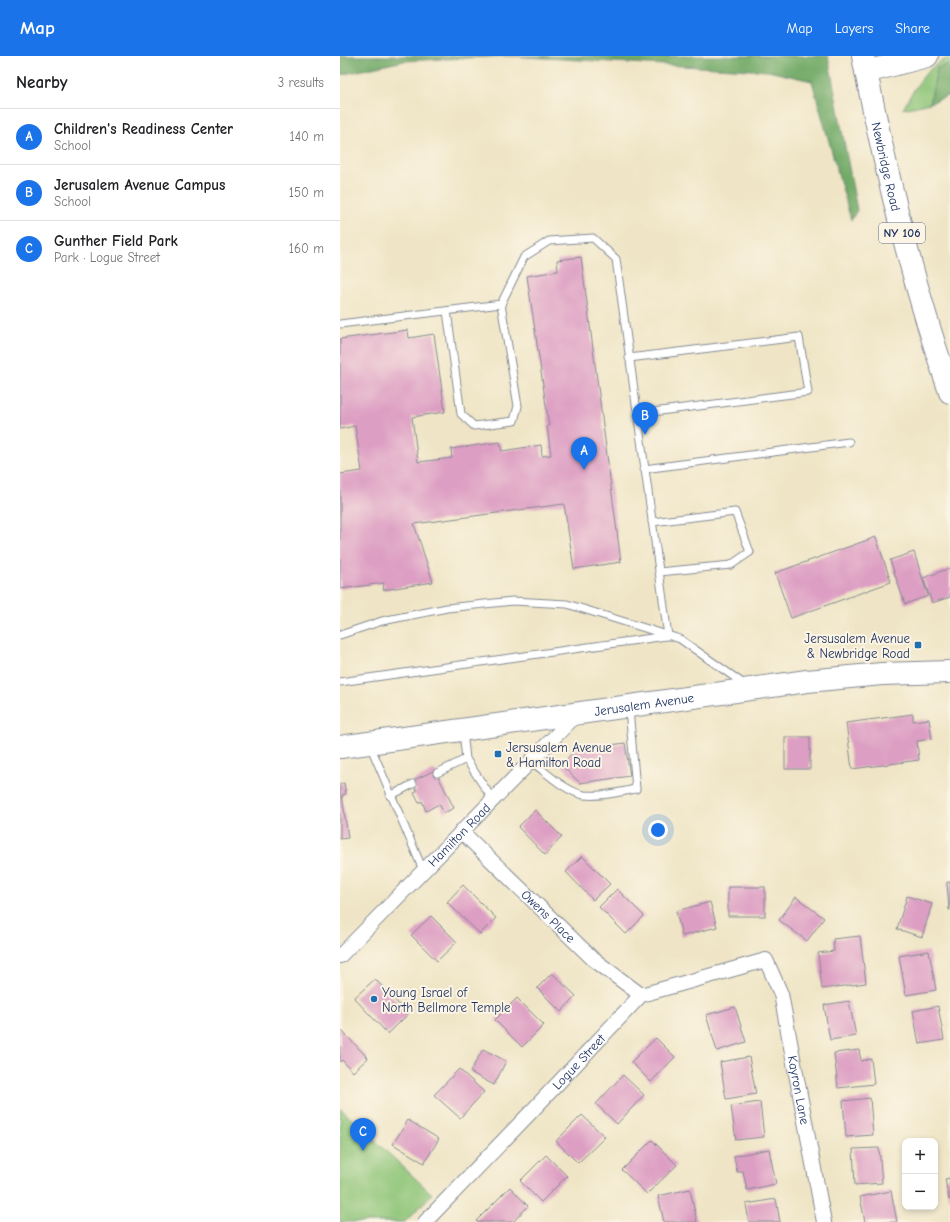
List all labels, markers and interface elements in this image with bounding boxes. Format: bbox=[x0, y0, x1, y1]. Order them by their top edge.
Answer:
text: Map bbox=[20, 17, 55, 39]
text: Map bbox=[786, 20, 813, 37]
text: Layers bbox=[835, 20, 873, 37]
text: Share bbox=[895, 20, 930, 37]
text: Nearby bbox=[16, 73, 67, 92]
text: 3 results bbox=[278, 75, 324, 90]
text: Children's Readiness Center bbox=[54, 120, 233, 138]
street label: Newbridge Road bbox=[869, 121, 904, 213]
text: A bbox=[25, 129, 33, 144]
text: 140 m bbox=[290, 129, 324, 144]
text: School bbox=[54, 138, 91, 153]
text: Jerusalem Avenue Campus bbox=[54, 176, 225, 194]
text: B bbox=[25, 185, 33, 200]
text: 150 m bbox=[289, 185, 324, 200]
text: School bbox=[54, 194, 91, 209]
road number: NY 106 bbox=[879, 223, 925, 243]
text: Gunther Field Park bbox=[54, 232, 178, 250]
text: C bbox=[25, 241, 33, 256]
text: 160 m bbox=[289, 241, 324, 256]
text: Park · Logue Street bbox=[54, 250, 160, 265]
pin: B bbox=[632, 402, 658, 435]
pin: A bbox=[571, 437, 597, 470]
place label: Jersusalem Avenue & Newbridge Road bbox=[804, 631, 910, 661]
marker: Jersusalem Avenue & Newbridge Road bbox=[913, 640, 923, 650]
street label: Jerusalem Avenue bbox=[593, 690, 695, 719]
place label: Jersusalem Avenue & Hamilton Road bbox=[506, 740, 612, 770]
marker: Jersusalem Avenue & Hamilton Road bbox=[493, 749, 503, 759]
street label: Hamilton Road bbox=[425, 800, 494, 870]
your location bbox=[648, 820, 668, 840]
street label: Owens Place bbox=[518, 887, 579, 946]
place label: Young Israel of North Bellmore Temple bbox=[382, 985, 511, 1015]
marker: Young Israel of North Bellmore Temple bbox=[369, 994, 379, 1004]
street label: Logue Street bbox=[549, 1030, 609, 1093]
street label: Kayron Lane bbox=[785, 1054, 813, 1126]
pin: C bbox=[350, 1118, 376, 1151]
map controls bbox=[902, 1138, 938, 1210]
button: + bbox=[902, 1138, 938, 1174]
button: − bbox=[902, 1174, 938, 1210]

